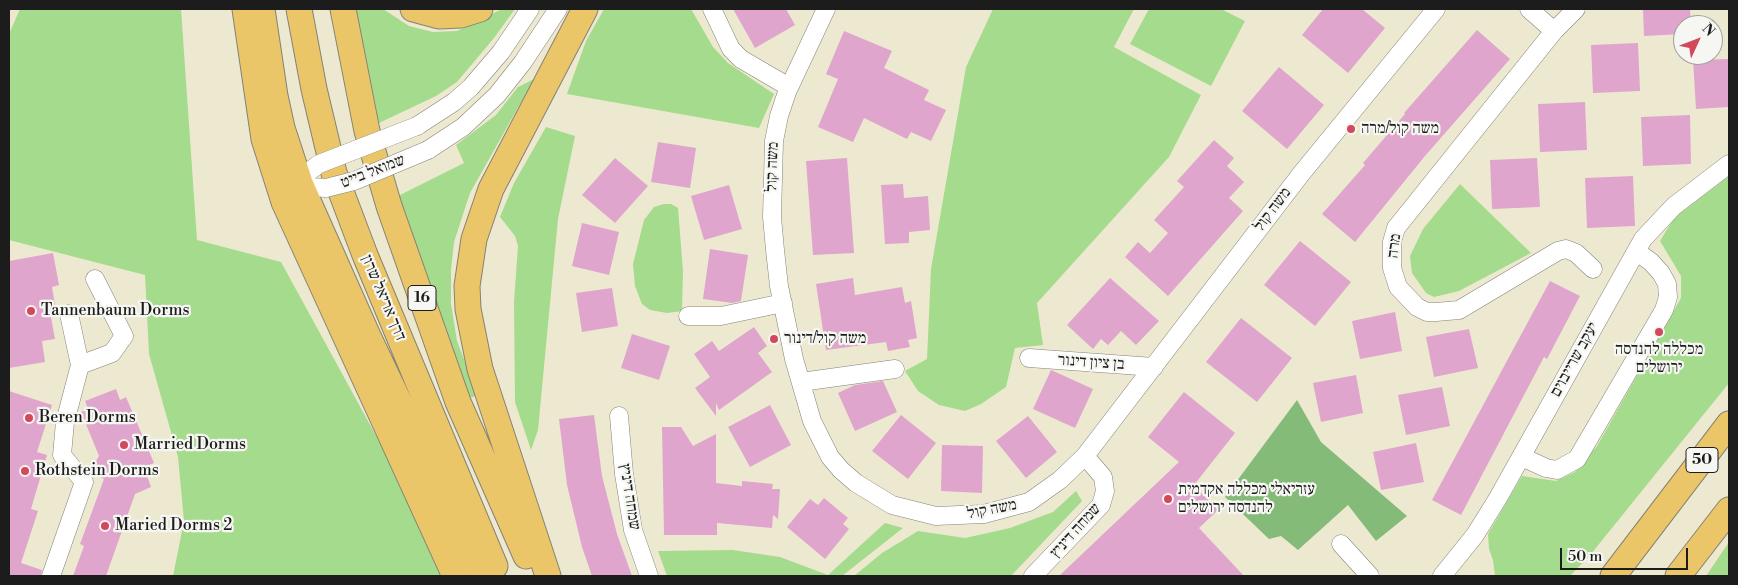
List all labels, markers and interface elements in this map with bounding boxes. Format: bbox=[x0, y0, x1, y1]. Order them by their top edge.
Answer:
north arrow bbox=[1673, 15, 1723, 65]
text: N bbox=[1698, 20, 1719, 41]
place label: משה קול/מרה bbox=[1361, 119, 1439, 139]
marker: משה קול/מרה bbox=[1345, 123, 1357, 135]
street label: משה קול bbox=[763, 142, 783, 192]
street label: שמואל בייט bbox=[338, 151, 408, 193]
street label: משה קול bbox=[1250, 184, 1296, 236]
street label: מרה bbox=[1384, 233, 1406, 259]
street label: דרך אריאל שרון bbox=[356, 252, 410, 344]
road number: 16 bbox=[408, 286, 436, 310]
place label: Tannenbaum Dorms bbox=[41, 301, 189, 321]
marker: Tannenbaum Dorms bbox=[25, 305, 37, 317]
street label: יעקב שרייבוים bbox=[1547, 319, 1603, 401]
marker: מכללה להנדסה ירושלים bbox=[1653, 326, 1665, 338]
place label: משה קול/דינור bbox=[784, 329, 866, 349]
marker: משה קול/דינור bbox=[768, 333, 780, 345]
place label: מכללה להנדסה ירושלים bbox=[1615, 340, 1703, 378]
street label: בן ציון דינור bbox=[1057, 351, 1125, 375]
place label: Beren Dorms bbox=[39, 408, 136, 428]
marker: Beren Dorms bbox=[23, 412, 35, 424]
place label: Married Dorms bbox=[134, 435, 246, 455]
marker: Married Dorms bbox=[118, 439, 130, 451]
road number: 50 bbox=[1686, 448, 1718, 472]
place label: Rothstein Dorms bbox=[35, 461, 159, 481]
street label: שמחה דיניץ bbox=[614, 462, 644, 532]
marker: Rothstein Dorms bbox=[19, 465, 31, 477]
place label: עזריאלי מכללה אקדמית להנדסה ירושלים bbox=[1178, 480, 1315, 518]
marker: עזריאלי מכללה אקדמית להנדסה ירושלים bbox=[1162, 493, 1174, 505]
street label: משה קול bbox=[965, 496, 1019, 524]
street label: שמחה דיניץ bbox=[1046, 500, 1106, 562]
place label: Maried Dorms 2 bbox=[115, 516, 232, 536]
marker: Maried Dorms 2 bbox=[99, 520, 111, 532]
scale bar bbox=[1563, 538, 1690, 570]
text: 50 m bbox=[1568, 547, 1602, 566]

